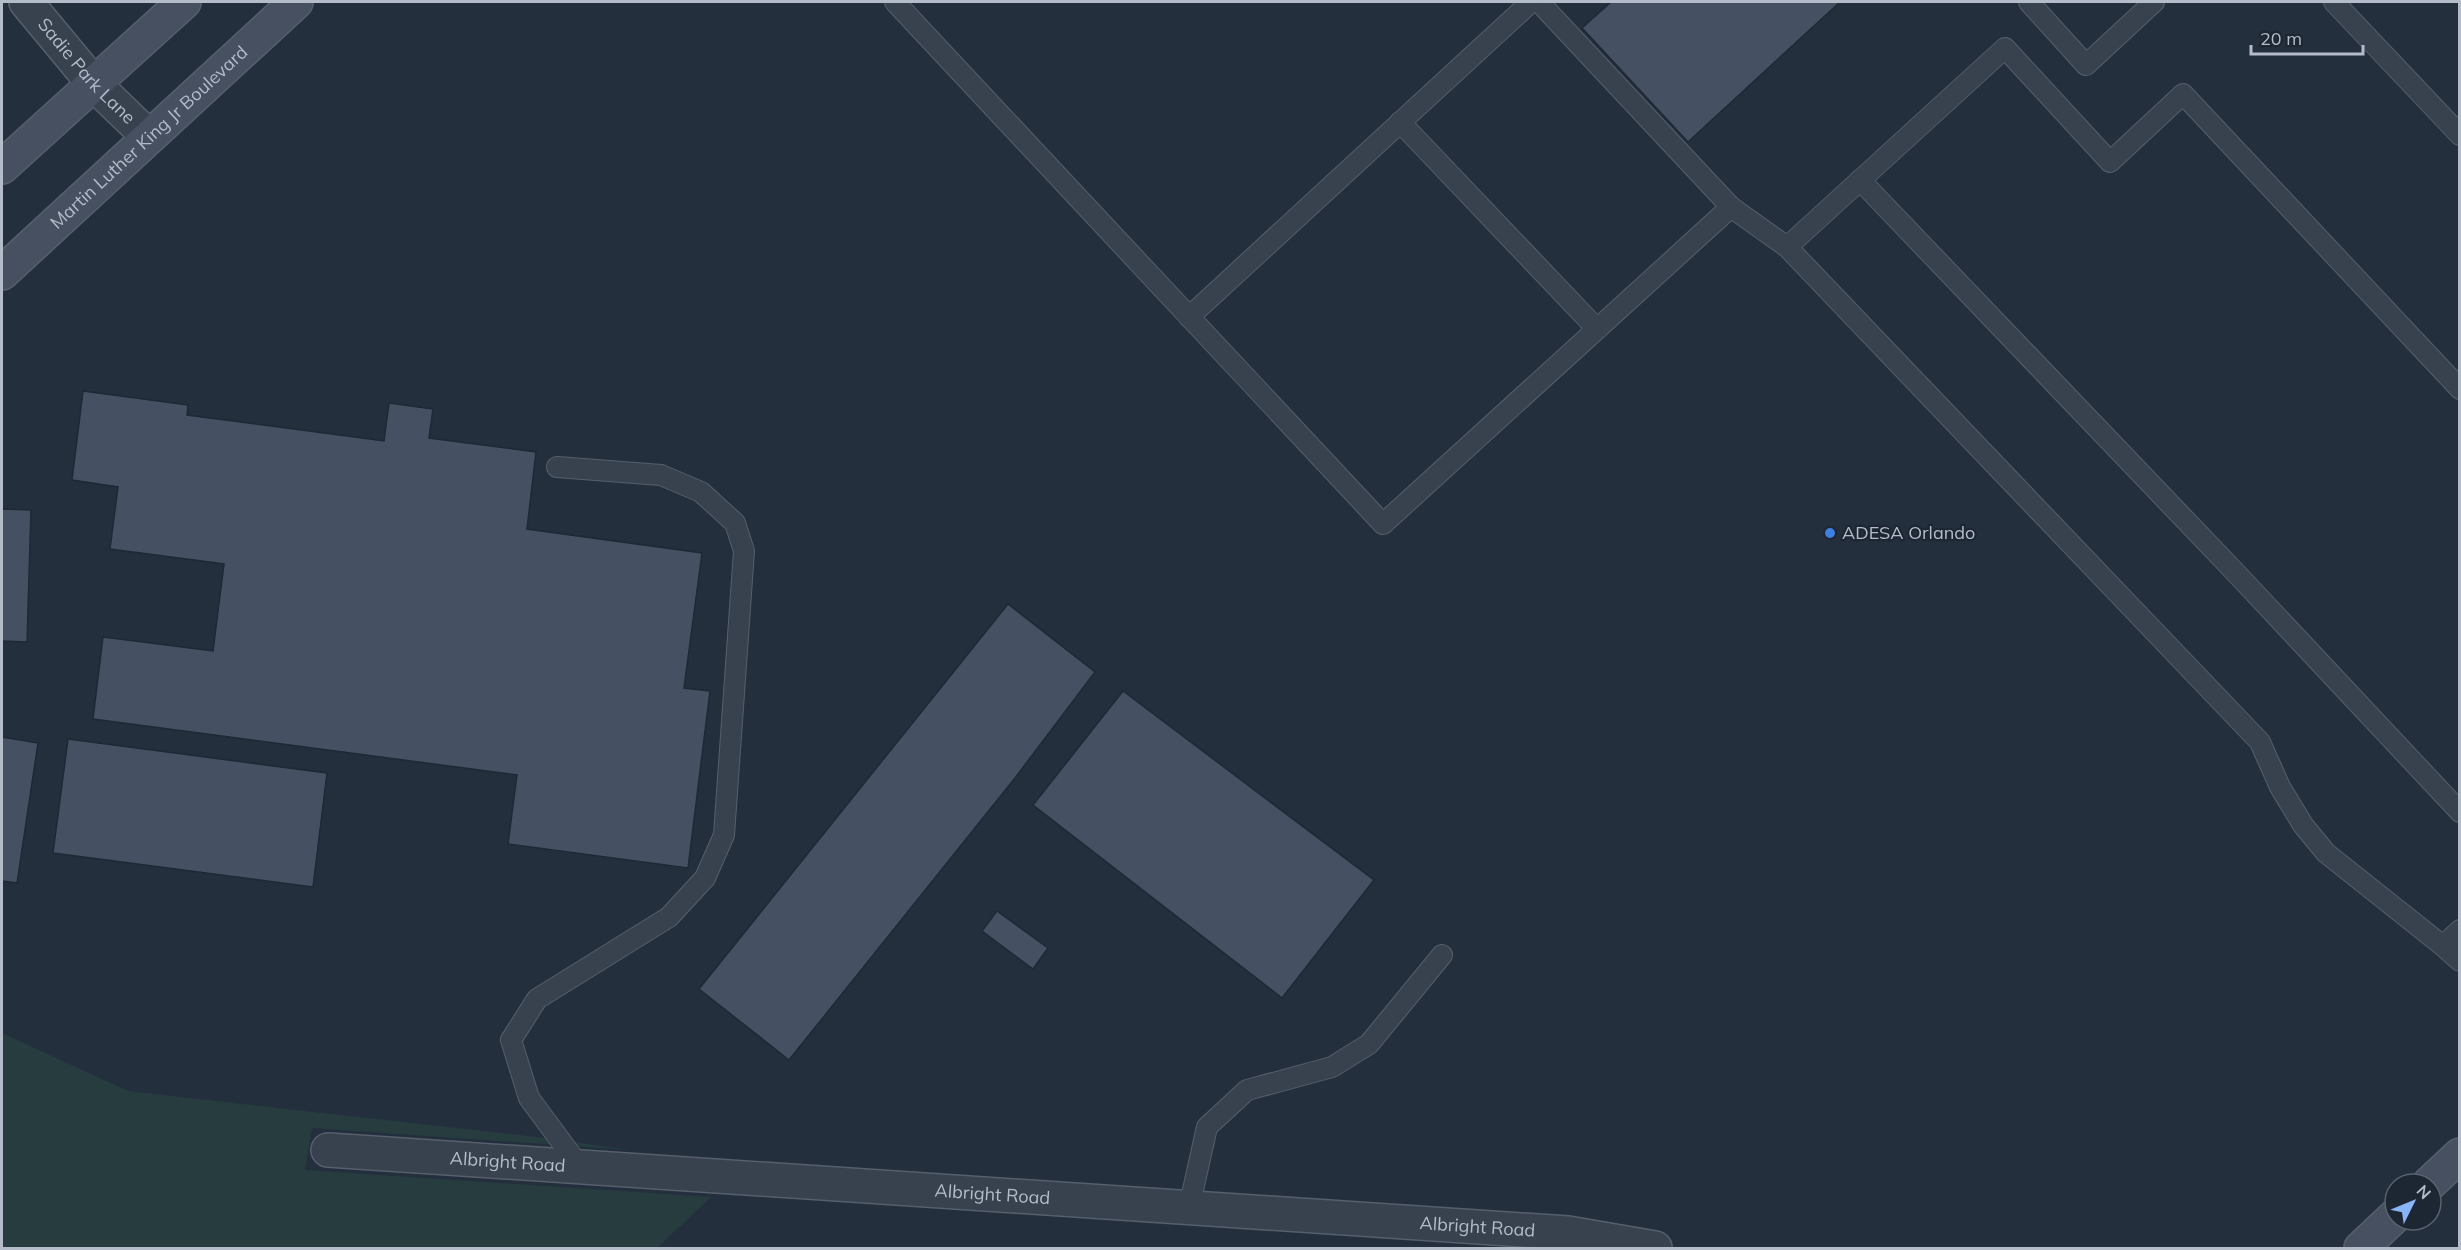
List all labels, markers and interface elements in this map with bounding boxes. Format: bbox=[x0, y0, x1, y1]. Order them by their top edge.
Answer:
street label: Sadie Park Lane bbox=[33, 13, 141, 129]
scale bar bbox=[2251, 18, 2364, 56]
text: 20 m bbox=[2260, 27, 2302, 50]
street label: Martin Luther King Jr Boulevard bbox=[45, 40, 252, 234]
place label: ADESA Orlando bbox=[1842, 521, 1975, 544]
marker: ADESA Orlando bbox=[1823, 526, 1837, 540]
street label: Albright Road bbox=[449, 1146, 566, 1177]
north arrow bbox=[2383, 1172, 2443, 1232]
street label: Albright Road bbox=[934, 1179, 1051, 1209]
text: N bbox=[2413, 1181, 2435, 1203]
street label: Albright Road bbox=[1419, 1211, 1536, 1242]

